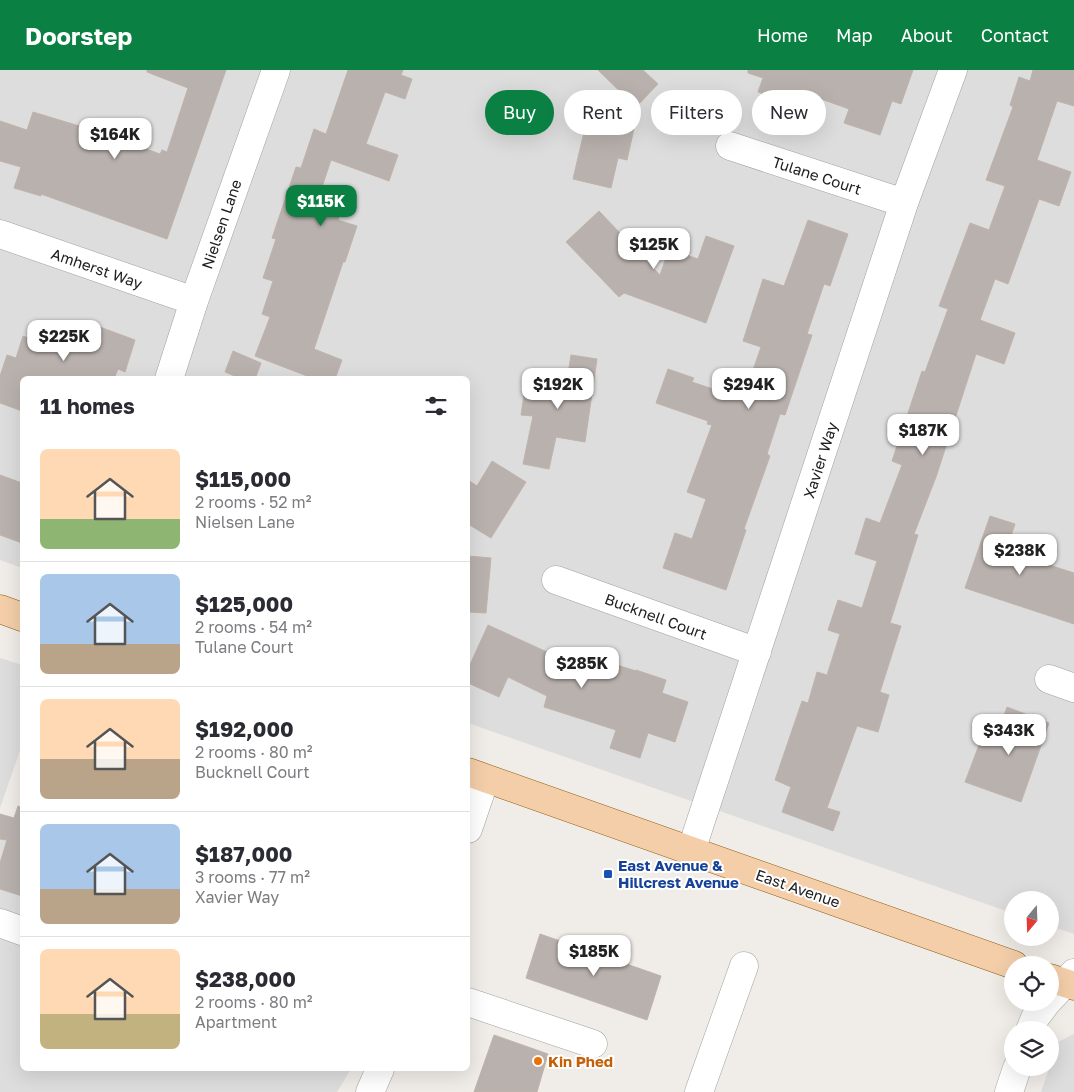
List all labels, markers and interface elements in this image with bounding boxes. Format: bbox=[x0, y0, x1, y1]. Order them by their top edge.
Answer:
text: Doorstep bbox=[25, 21, 132, 50]
text: Home bbox=[757, 24, 808, 46]
text: Map bbox=[836, 24, 873, 46]
text: About bbox=[901, 24, 953, 46]
text: Contact bbox=[981, 24, 1049, 46]
chip: Buy bbox=[485, 90, 554, 135]
chip: Rent bbox=[564, 90, 641, 135]
chip: Filters bbox=[651, 90, 742, 135]
chip: New bbox=[752, 90, 826, 135]
pin: $164K bbox=[80, 118, 150, 160]
text: $164K bbox=[90, 124, 140, 144]
street label: Tulane Court bbox=[770, 152, 864, 198]
street label: Nielsen Lane bbox=[197, 177, 245, 271]
pin: $115K bbox=[286, 184, 356, 227]
text: $115K bbox=[297, 191, 345, 211]
pin: $125K bbox=[619, 228, 689, 270]
text: $125K bbox=[629, 234, 679, 254]
street label: Amherst Way bbox=[49, 244, 145, 292]
pin: $225K bbox=[29, 320, 99, 362]
text: $225K bbox=[38, 326, 90, 346]
pin: $192K bbox=[523, 368, 593, 410]
pin: $294K bbox=[714, 368, 784, 410]
text: $192K bbox=[533, 374, 583, 394]
text: $294K bbox=[723, 374, 775, 394]
icon: filters bbox=[422, 392, 450, 420]
text: 11 homes bbox=[40, 393, 135, 419]
pin: $187K bbox=[888, 414, 958, 456]
street label: Xavier Way bbox=[799, 419, 841, 500]
text: $187K bbox=[898, 420, 948, 440]
text: $115,000 bbox=[195, 466, 291, 492]
icon: home bbox=[80, 469, 140, 529]
text: 2 rooms · 52 m² bbox=[195, 492, 311, 512]
text: Nielsen Lane bbox=[195, 512, 295, 532]
pin: $238K bbox=[985, 534, 1055, 576]
text: $238K bbox=[994, 540, 1046, 560]
street label: Bucknell Court bbox=[602, 589, 710, 643]
text: $125,000 bbox=[195, 591, 293, 617]
icon: home bbox=[80, 594, 140, 654]
text: 2 rooms · 54 m² bbox=[195, 617, 312, 637]
text: Tulane Court bbox=[195, 637, 294, 657]
pin: $285K bbox=[547, 646, 617, 689]
text: $285K bbox=[556, 653, 608, 673]
pin: $343K bbox=[974, 714, 1044, 756]
text: $192,000 bbox=[195, 716, 294, 742]
icon: home bbox=[80, 719, 140, 779]
text: $343K bbox=[983, 720, 1035, 740]
text: 2 rooms · 80 m² bbox=[195, 742, 313, 762]
text: Bucknell Court bbox=[195, 762, 310, 782]
text: $187,000 bbox=[195, 841, 292, 867]
icon: home bbox=[80, 844, 140, 904]
place label: East Avenue & Hillcrest Avenue bbox=[618, 856, 739, 891]
street label: East Avenue bbox=[753, 865, 843, 911]
text: 3 rooms · 77 m² bbox=[195, 867, 310, 887]
marker: East Avenue & Hillcrest Avenue bbox=[602, 868, 614, 880]
text: Xavier Way bbox=[195, 887, 279, 907]
north arrow bbox=[1004, 891, 1059, 946]
map controls bbox=[1004, 891, 1059, 1076]
pin: $185K bbox=[559, 934, 629, 977]
text: $185K bbox=[569, 941, 619, 961]
button: locate bbox=[1004, 956, 1059, 1011]
text: $238,000 bbox=[195, 966, 296, 992]
icon: home bbox=[80, 969, 140, 1029]
text: 2 rooms · 80 m² bbox=[195, 992, 313, 1012]
text: Apartment bbox=[195, 1012, 277, 1032]
button: layers bbox=[1004, 1021, 1059, 1076]
place label: Kin Phed bbox=[548, 1052, 613, 1070]
marker: Kin Phed bbox=[532, 1055, 544, 1067]

